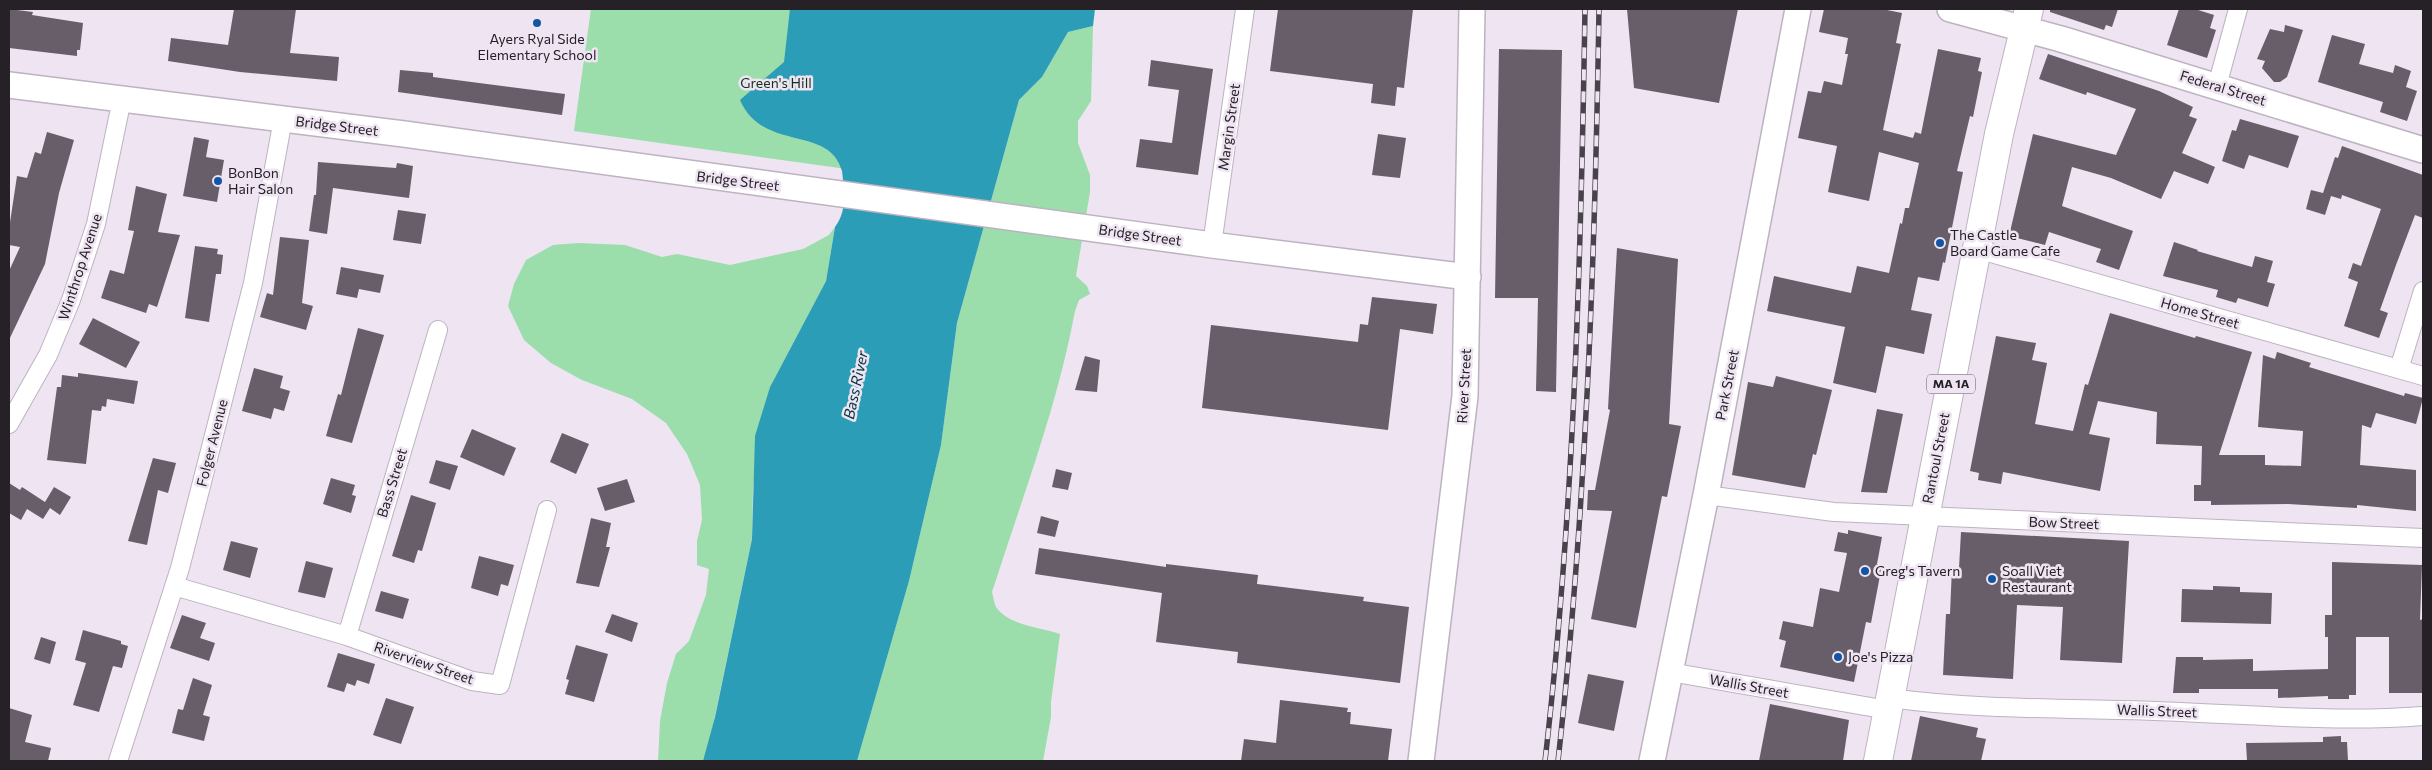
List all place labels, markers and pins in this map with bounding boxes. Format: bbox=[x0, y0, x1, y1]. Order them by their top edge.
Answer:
marker: Ayers Ryal Side Elementary School bbox=[531, 17, 543, 29]
place label: Ayers Ryal Side Elementary School bbox=[478, 30, 596, 63]
place label: BonBon Hair Salon bbox=[228, 164, 293, 197]
marker: BonBon Hair Salon bbox=[212, 175, 224, 187]
place label: The Castle Board Game Cafe bbox=[1950, 226, 2060, 259]
marker: The Castle Board Game Cafe bbox=[1934, 237, 1946, 249]
place label: Greg's Tavern bbox=[1875, 562, 1960, 579]
place label: Soall Viet Restaurant bbox=[2002, 562, 2072, 595]
marker: Greg's Tavern bbox=[1859, 565, 1871, 577]
marker: Soall Viet Restaurant bbox=[1986, 573, 1998, 585]
place label: Joe's Pizza bbox=[1848, 648, 1913, 665]
marker: Joe's Pizza bbox=[1832, 651, 1844, 663]

